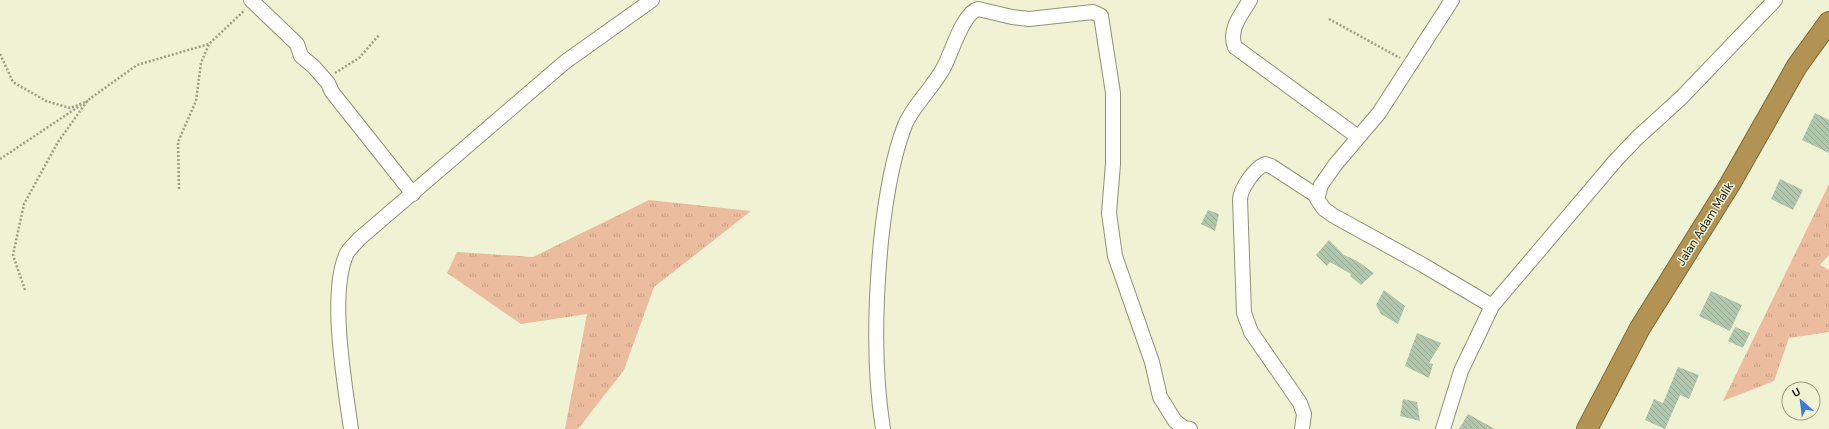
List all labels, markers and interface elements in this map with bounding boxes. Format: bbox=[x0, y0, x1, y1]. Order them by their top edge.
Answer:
street label: Jalan Adam Malik bbox=[1673, 179, 1737, 269]
north arrow bbox=[1781, 381, 1821, 421]
text: U bbox=[1790, 384, 1803, 400]

